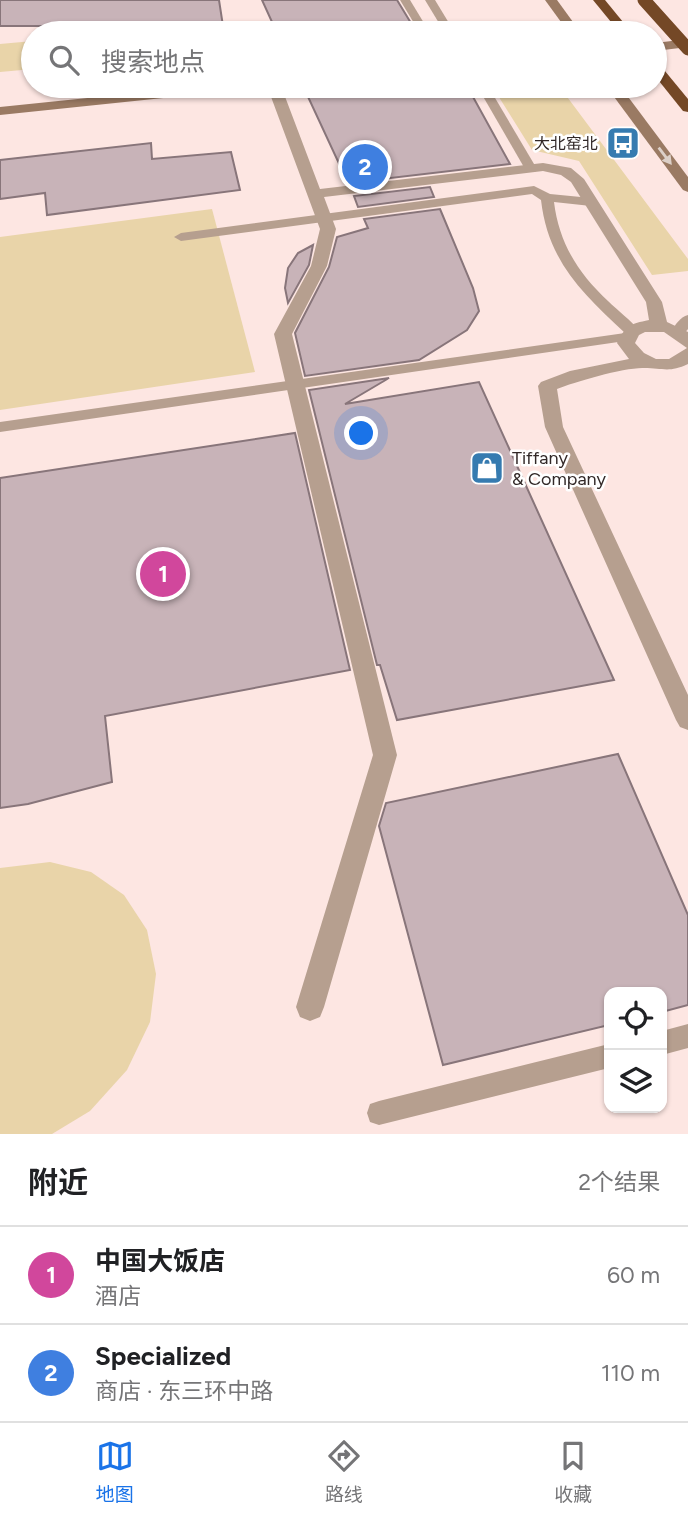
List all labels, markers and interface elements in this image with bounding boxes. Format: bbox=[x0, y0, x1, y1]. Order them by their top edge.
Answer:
search box bbox=[21, 21, 667, 98]
icon: search bbox=[45, 41, 83, 79]
text: 搜索地点 bbox=[101, 46, 205, 78]
bus stop icon: 大北窑北 bbox=[604, 124, 642, 162]
place label: 大北窑北 bbox=[534, 134, 598, 153]
pin: 2 bbox=[342, 141, 388, 193]
one-way arrow bbox=[657, 147, 671, 165]
your location bbox=[344, 416, 378, 450]
place label: Tiffany & Company bbox=[512, 447, 607, 490]
shop icon: Tiffany & Company bbox=[468, 449, 506, 487]
pin: 1 bbox=[140, 548, 186, 600]
map controls bbox=[604, 987, 667, 1113]
button: locate bbox=[604, 987, 667, 1050]
button: layers bbox=[604, 1050, 667, 1113]
text: 附近 bbox=[28, 1164, 88, 1201]
text: 2个结果 bbox=[578, 1168, 660, 1196]
text: 中国大饭店 bbox=[95, 1245, 225, 1277]
text: 1 bbox=[46, 1261, 56, 1289]
text: 60 m bbox=[607, 1261, 660, 1289]
text: 酒店 bbox=[95, 1282, 141, 1310]
text: Specialized bbox=[95, 1340, 231, 1372]
text: 2 bbox=[44, 1359, 58, 1387]
text: 110 m bbox=[601, 1359, 660, 1387]
text: 商店 · 东三环中路 bbox=[95, 1377, 273, 1405]
tab: 地图 bbox=[96, 1437, 134, 1506]
tab: 路线 bbox=[325, 1437, 363, 1506]
tab: 收藏 bbox=[554, 1437, 592, 1506]

